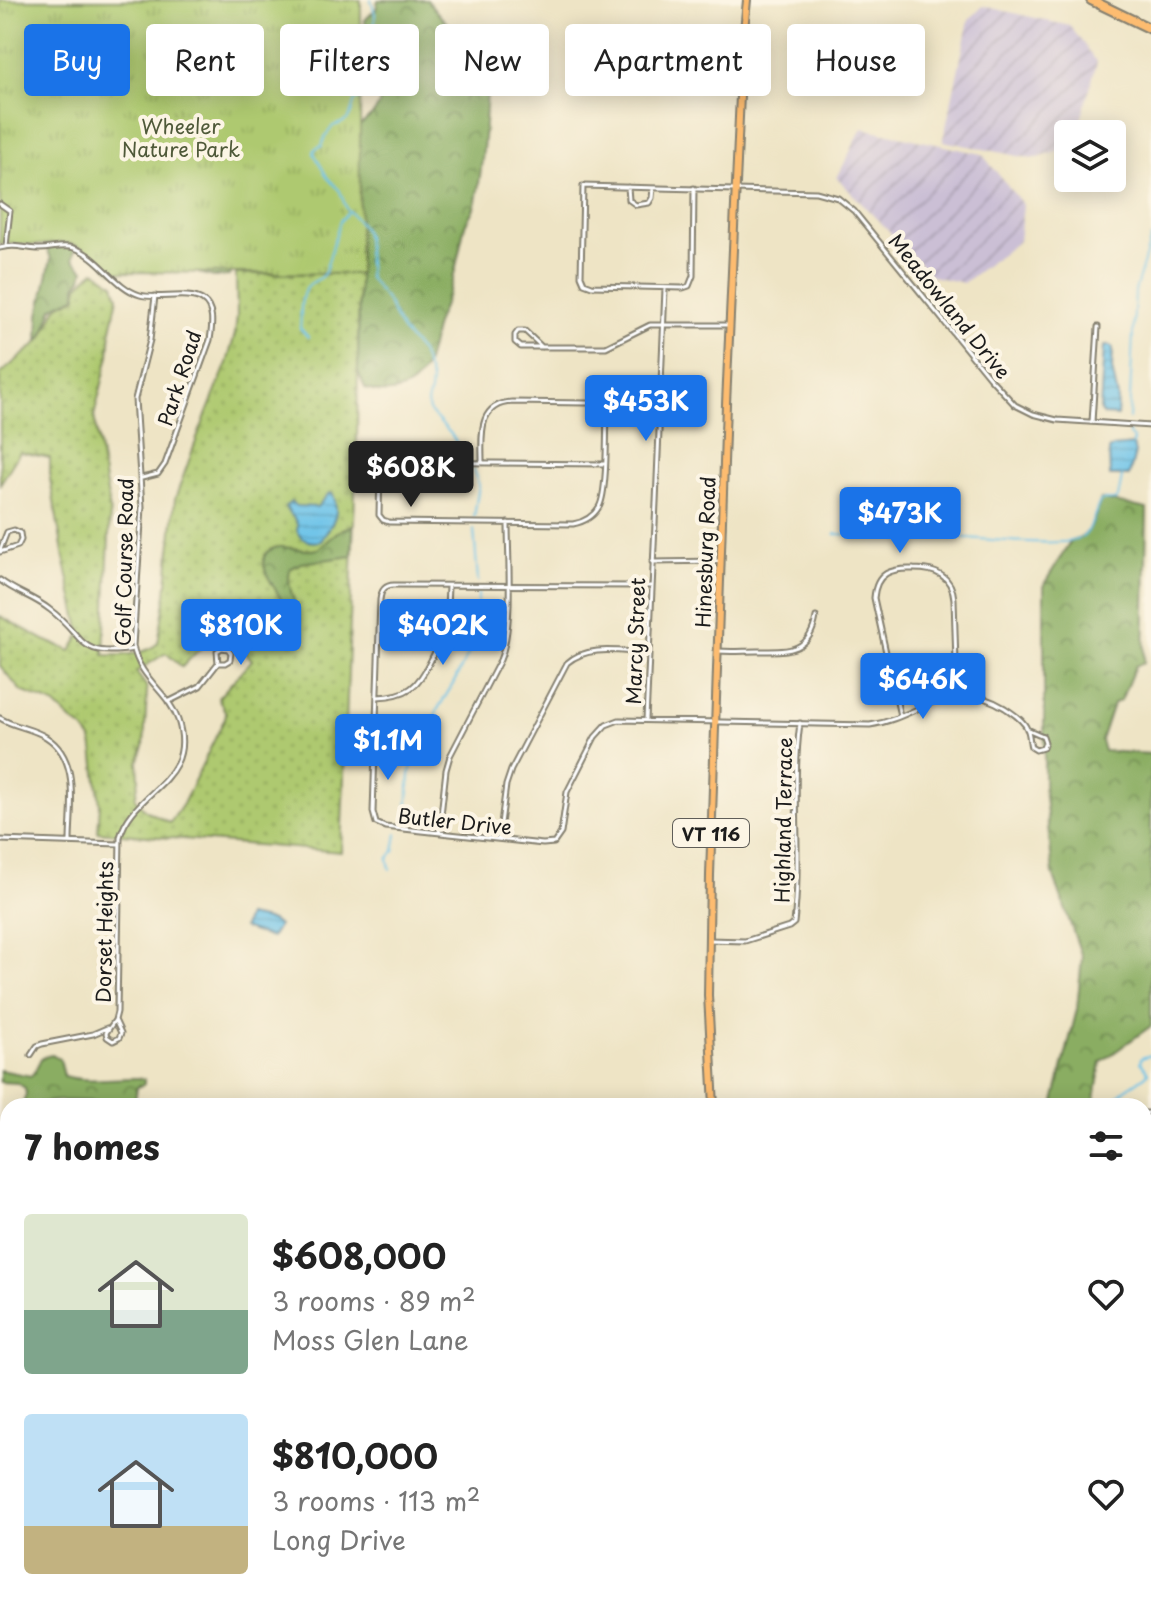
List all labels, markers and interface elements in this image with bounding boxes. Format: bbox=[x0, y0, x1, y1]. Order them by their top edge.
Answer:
chip: Buy bbox=[24, 24, 130, 96]
chip: Rent bbox=[146, 24, 264, 96]
chip: Filters bbox=[280, 24, 419, 96]
chip: New bbox=[435, 24, 549, 96]
chip: Apartment bbox=[565, 24, 771, 96]
chip: House bbox=[787, 24, 925, 96]
park label: Wheeler Nature Park bbox=[122, 111, 240, 164]
map controls bbox=[1054, 120, 1126, 192]
button: layers bbox=[1054, 120, 1126, 192]
street label: Meadowland Drive bbox=[882, 227, 1018, 385]
street label: Park Road bbox=[149, 326, 209, 430]
pin: $453K bbox=[590, 375, 702, 443]
text: $453K bbox=[603, 381, 689, 420]
pin: $608K bbox=[355, 441, 467, 509]
text: $608K bbox=[366, 447, 456, 486]
street label: Hinesburg Road bbox=[687, 476, 723, 628]
street label: Golf Course Road bbox=[108, 478, 140, 646]
pin: $473K bbox=[844, 487, 956, 555]
text: $473K bbox=[858, 493, 942, 532]
street label: Marcy Street bbox=[618, 577, 652, 705]
pin: $810K bbox=[185, 599, 297, 667]
pin: $402K bbox=[387, 599, 499, 667]
text: $810K bbox=[199, 605, 283, 644]
text: $402K bbox=[398, 605, 488, 644]
pin: $646K bbox=[867, 653, 979, 721]
text: $646K bbox=[878, 659, 968, 698]
pin: $1.1M bbox=[332, 714, 444, 782]
text: $1.1M bbox=[353, 720, 423, 759]
street label: Highland Terrace bbox=[767, 737, 799, 903]
street label: Butler Drive bbox=[397, 800, 513, 842]
road number: VT 116 bbox=[673, 819, 749, 847]
street label: Dorset Heights bbox=[88, 861, 120, 1003]
text: 7 homes bbox=[24, 1120, 160, 1172]
icon: filters bbox=[1084, 1124, 1128, 1168]
text: $608,000 bbox=[272, 1229, 446, 1281]
icon: home bbox=[88, 1246, 184, 1342]
icon: heart bbox=[1084, 1272, 1128, 1316]
text: 3 rooms · 89 m² bbox=[272, 1281, 476, 1320]
text: Moss Glen Lane bbox=[272, 1320, 469, 1359]
text: $810,000 bbox=[272, 1429, 438, 1481]
icon: home bbox=[88, 1446, 184, 1542]
icon: heart bbox=[1084, 1472, 1128, 1516]
text: 3 rooms · 113 m² bbox=[272, 1481, 480, 1520]
text: Long Drive bbox=[272, 1520, 406, 1559]

